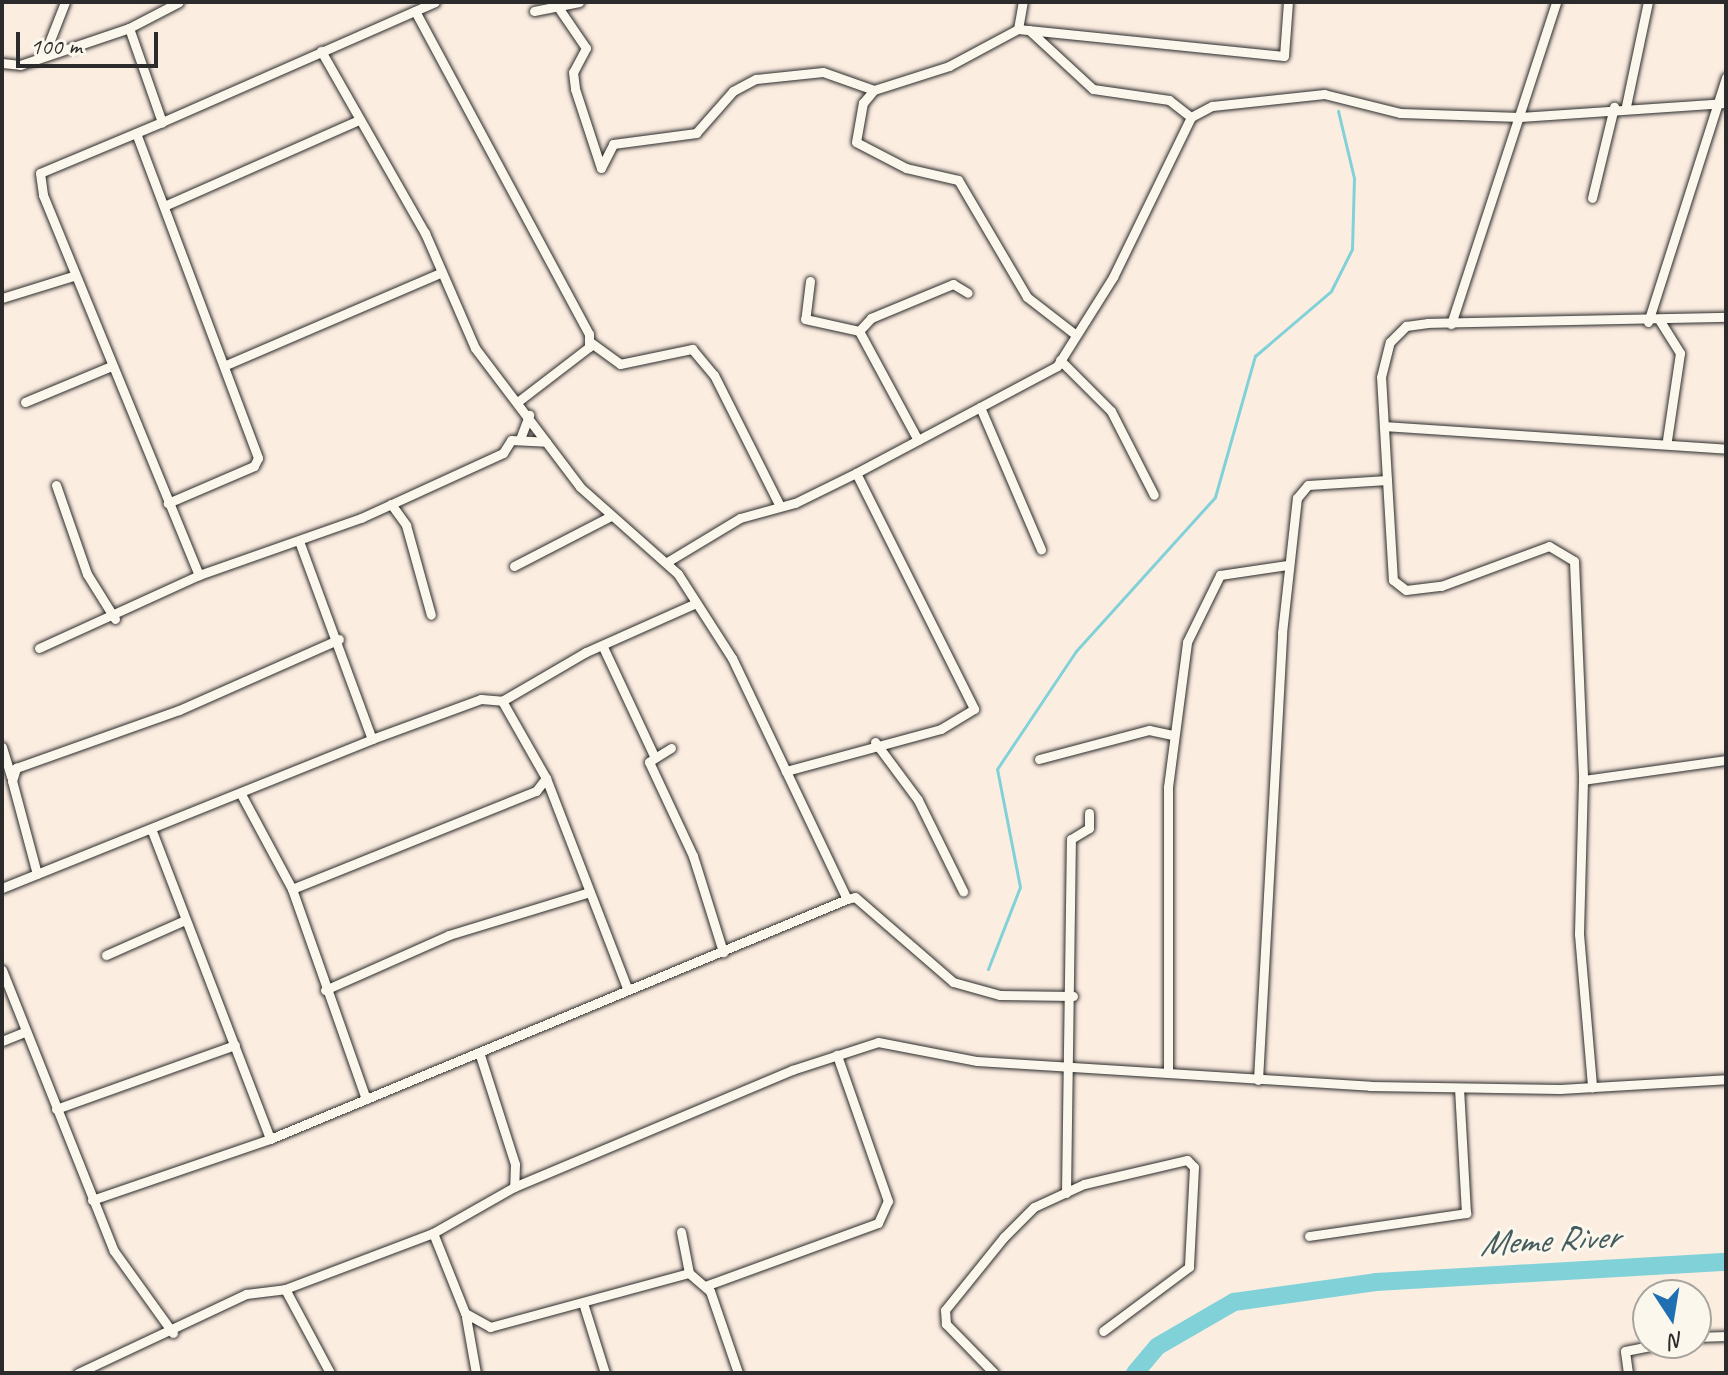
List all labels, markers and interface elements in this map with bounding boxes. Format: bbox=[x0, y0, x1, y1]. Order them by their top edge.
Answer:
scale bar bbox=[20, 16, 162, 66]
text: 100 m bbox=[30, 31, 82, 61]
water label: Meme River bbox=[1477, 1215, 1621, 1265]
north arrow bbox=[1632, 1279, 1712, 1359]
text: N bbox=[1667, 1325, 1686, 1356]

